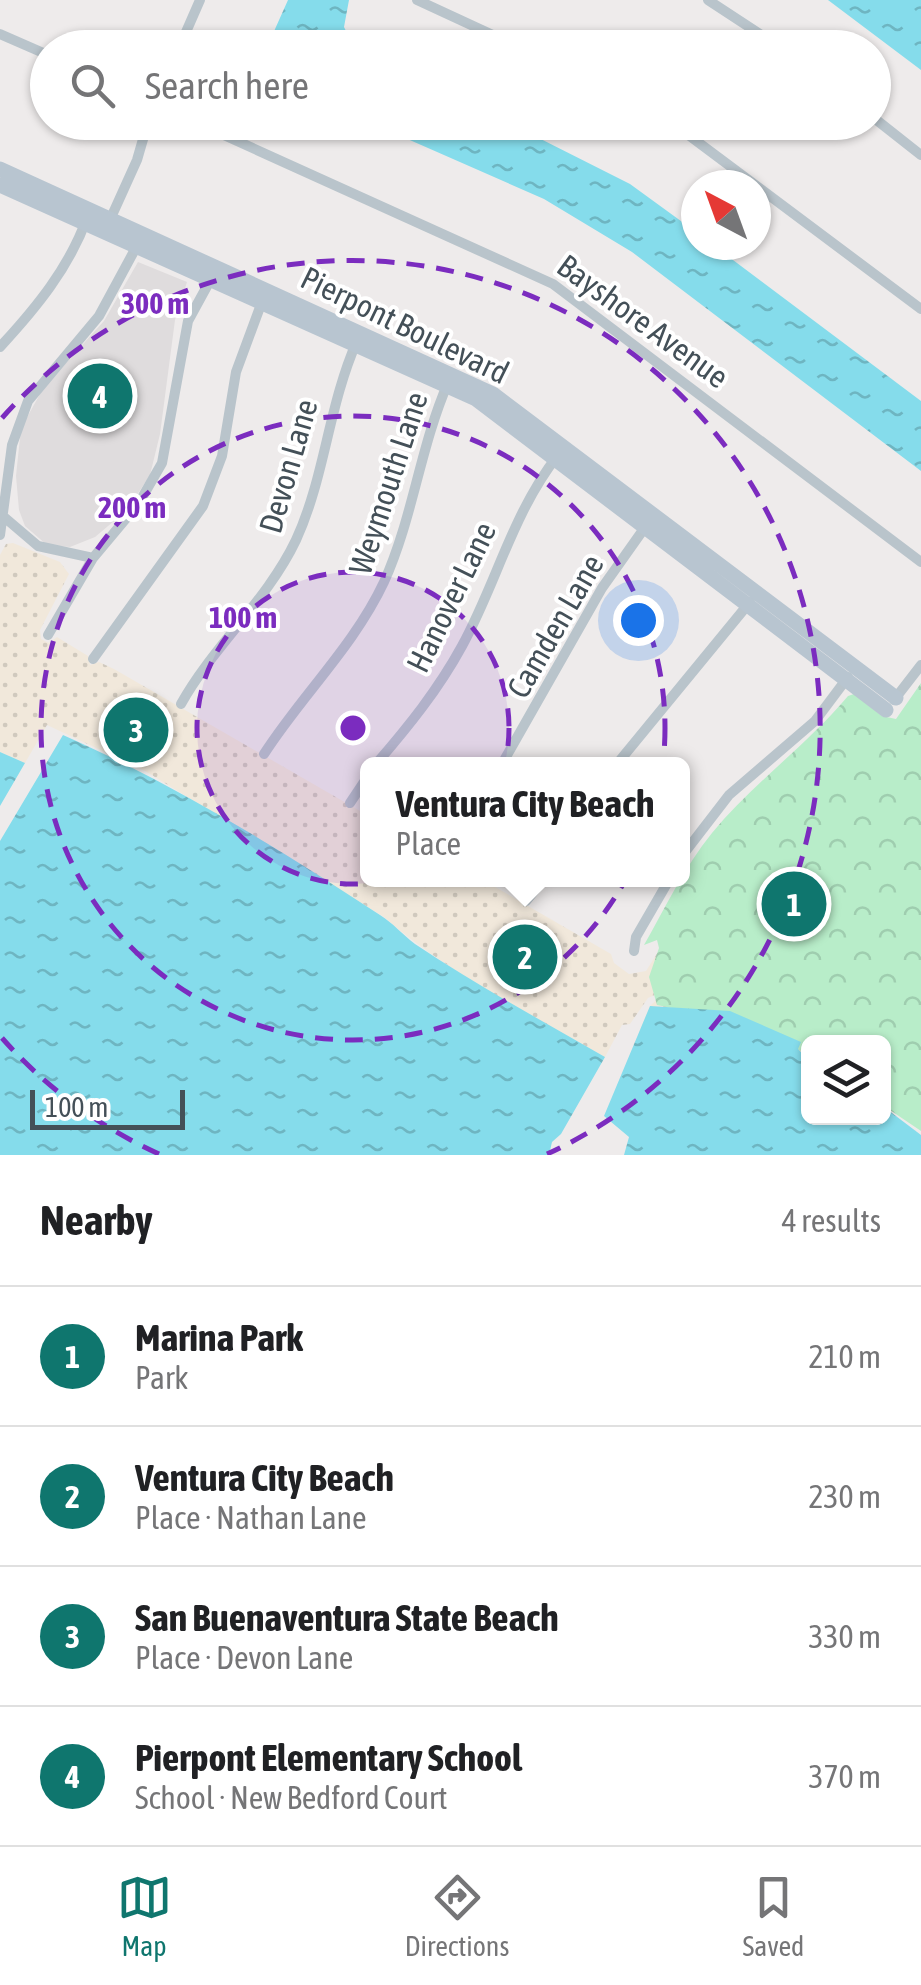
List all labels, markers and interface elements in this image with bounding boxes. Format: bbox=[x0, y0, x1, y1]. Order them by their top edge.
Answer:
search box bbox=[30, 30, 891, 140]
icon: search bbox=[65, 58, 120, 113]
text: Search here bbox=[145, 64, 309, 107]
north arrow bbox=[681, 170, 771, 260]
street label: Bayshore Avenue bbox=[550, 247, 736, 395]
street label: Pierpont Boulevard bbox=[295, 259, 515, 391]
text: 300 m bbox=[121, 286, 189, 320]
pin: 4 bbox=[68, 358, 132, 434]
street label: Weymouth Lane bbox=[341, 387, 435, 579]
street label: Devon Lane bbox=[251, 395, 325, 537]
text: 200 m bbox=[98, 490, 166, 524]
street label: Hanover Lane bbox=[399, 516, 503, 678]
street label: Camden Lane bbox=[499, 548, 611, 704]
your location bbox=[613, 595, 664, 646]
text: 100 m bbox=[209, 600, 277, 634]
pin: 3 bbox=[104, 692, 168, 768]
centre of rings bbox=[335, 710, 371, 746]
popup bbox=[360, 757, 690, 887]
text: Ventura City Beach bbox=[396, 782, 654, 825]
text: Place bbox=[396, 825, 461, 862]
pin: 1 bbox=[762, 866, 826, 942]
pin: 2 bbox=[492, 920, 558, 994]
map controls bbox=[801, 1035, 891, 1125]
button: layers bbox=[801, 1035, 891, 1125]
scale bar bbox=[30, 1085, 185, 1130]
text: 100 m bbox=[45, 1091, 108, 1123]
text: Nearby bbox=[40, 1196, 153, 1244]
text: 4 results bbox=[782, 1202, 881, 1239]
text: Marina Park bbox=[135, 1316, 303, 1359]
text: 1 bbox=[65, 1338, 80, 1375]
text: 210 m bbox=[808, 1338, 881, 1375]
text: Park bbox=[135, 1359, 188, 1396]
text: Ventura City Beach bbox=[135, 1456, 394, 1499]
text: 2 bbox=[65, 1478, 80, 1515]
text: 230 m bbox=[808, 1478, 881, 1515]
text: Place · Nathan Lane bbox=[135, 1499, 367, 1536]
text: San Buenaventura State Beach bbox=[135, 1596, 559, 1639]
text: 3 bbox=[65, 1618, 80, 1655]
text: 330 m bbox=[808, 1618, 881, 1655]
text: Place · Devon Lane bbox=[135, 1639, 353, 1676]
text: Pierpont Elementary School bbox=[135, 1736, 522, 1779]
text: 4 bbox=[65, 1758, 80, 1795]
text: 370 m bbox=[808, 1758, 881, 1795]
text: School · New Bedford Court bbox=[135, 1779, 447, 1816]
tab: Map bbox=[117, 1870, 172, 1962]
tab: Directions bbox=[405, 1870, 509, 1962]
tab: Saved bbox=[743, 1870, 804, 1962]

